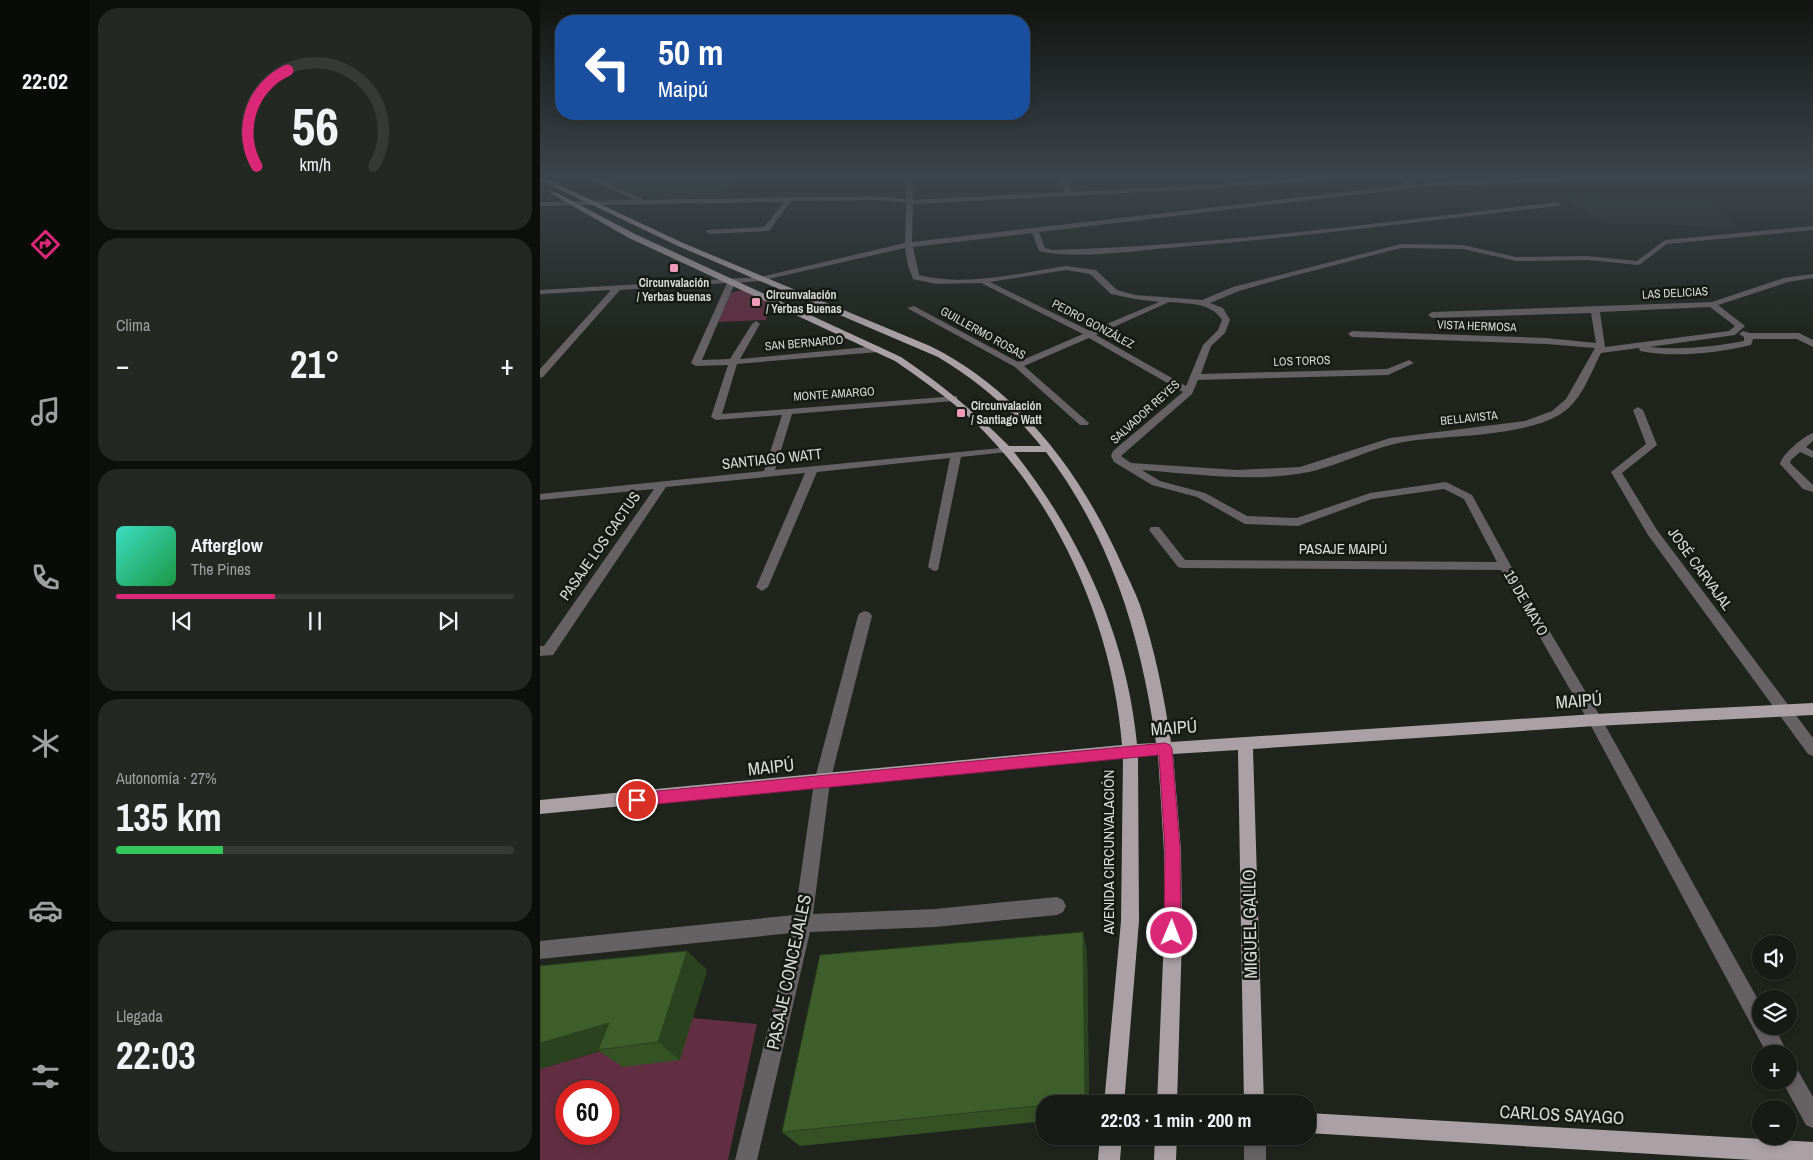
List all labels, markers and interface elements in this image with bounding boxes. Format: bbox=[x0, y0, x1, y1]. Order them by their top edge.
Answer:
text: 50 m bbox=[658, 29, 723, 76]
icon: left bbox=[575, 35, 640, 100]
text: 22:02 bbox=[22, 66, 68, 96]
text: Maipú bbox=[658, 74, 708, 104]
text: 56 bbox=[291, 91, 339, 161]
text: km/h bbox=[299, 153, 331, 177]
icon: directions bbox=[28, 227, 63, 262]
marker: Circunvalación / Yerbas buenas bbox=[668, 262, 680, 274]
place label: Circunvalación / Yerbas buenas bbox=[637, 275, 712, 305]
street label: LAS DELICIAS bbox=[1642, 283, 1709, 303]
place label: Circunvalación / Yerbas Buenas bbox=[766, 287, 842, 317]
marker: Circunvalación / Yerbas Buenas bbox=[750, 296, 762, 308]
street label: PEDRO GONZÁLEZ bbox=[1049, 296, 1137, 352]
street label: GUILLERMO ROSAS bbox=[938, 303, 1029, 363]
text: Clima bbox=[116, 314, 150, 336]
street label: VISTA HERMOSA bbox=[1437, 317, 1518, 335]
street label: SAN BERNARDO bbox=[764, 332, 844, 354]
text: 21° bbox=[290, 339, 340, 390]
text: − bbox=[116, 346, 129, 384]
text: + bbox=[501, 346, 514, 384]
street label: LOS TOROS bbox=[1273, 352, 1331, 370]
street label: SALVADOR REYES bbox=[1107, 376, 1183, 447]
street label: MONTE AMARGO bbox=[793, 383, 876, 405]
icon: music bbox=[28, 394, 63, 429]
place label: Circunvalación / Santiago Watt bbox=[971, 398, 1042, 428]
marker: Circunvalación / Santiago Watt bbox=[955, 407, 967, 419]
street label: BELLAVISTA bbox=[1440, 407, 1499, 429]
street label: SANTIAGO WATT bbox=[721, 443, 823, 474]
street label: PASAJE LOS CACTUS bbox=[554, 487, 645, 604]
street label: JOSÉ CARVAJAL bbox=[1663, 523, 1738, 615]
text: Afterglow bbox=[191, 532, 263, 558]
street label: PASAJE MAIPÚ bbox=[1299, 538, 1387, 559]
text: The Pines bbox=[191, 558, 251, 580]
icon: phone bbox=[28, 560, 63, 595]
street label: 19 DE MAYO bbox=[1499, 566, 1554, 640]
icon: previous bbox=[168, 607, 196, 635]
icon: pause bbox=[301, 607, 329, 635]
icon: next bbox=[434, 607, 462, 635]
street label: MAIPÚ bbox=[1555, 686, 1603, 715]
street label: MAIPÚ bbox=[1150, 713, 1198, 742]
icon: climate bbox=[28, 726, 63, 761]
street label: MAIPÚ bbox=[746, 752, 796, 781]
text: Autonomía · 27% bbox=[116, 767, 217, 789]
street label: AVENIDA CIRCUNVALACIÓN bbox=[1098, 770, 1119, 935]
pin bbox=[616, 779, 658, 821]
icon: arrive bbox=[623, 786, 651, 814]
text: 135 km bbox=[116, 792, 222, 843]
street label: MIGUEL GALLO bbox=[1236, 869, 1263, 979]
street label: PASAJE CONCEJALES bbox=[760, 892, 817, 1052]
icon: car bbox=[28, 893, 63, 928]
position arrow bbox=[1145, 906, 1197, 958]
map controls bbox=[1752, 935, 1797, 1145]
button: sound bbox=[1752, 935, 1797, 980]
button: layers bbox=[1752, 990, 1797, 1035]
text: Llegada bbox=[116, 1005, 163, 1027]
text: 22:03 bbox=[116, 1030, 196, 1081]
button: + bbox=[1752, 1045, 1797, 1090]
icon: filters bbox=[28, 1059, 63, 1094]
speed limit sign: 60 bbox=[555, 1080, 620, 1145]
street label: CARLOS SAYAGO bbox=[1499, 1099, 1625, 1130]
button: − bbox=[1752, 1100, 1797, 1145]
text: 22:03 · 1 min · 200 m bbox=[1101, 1107, 1251, 1133]

